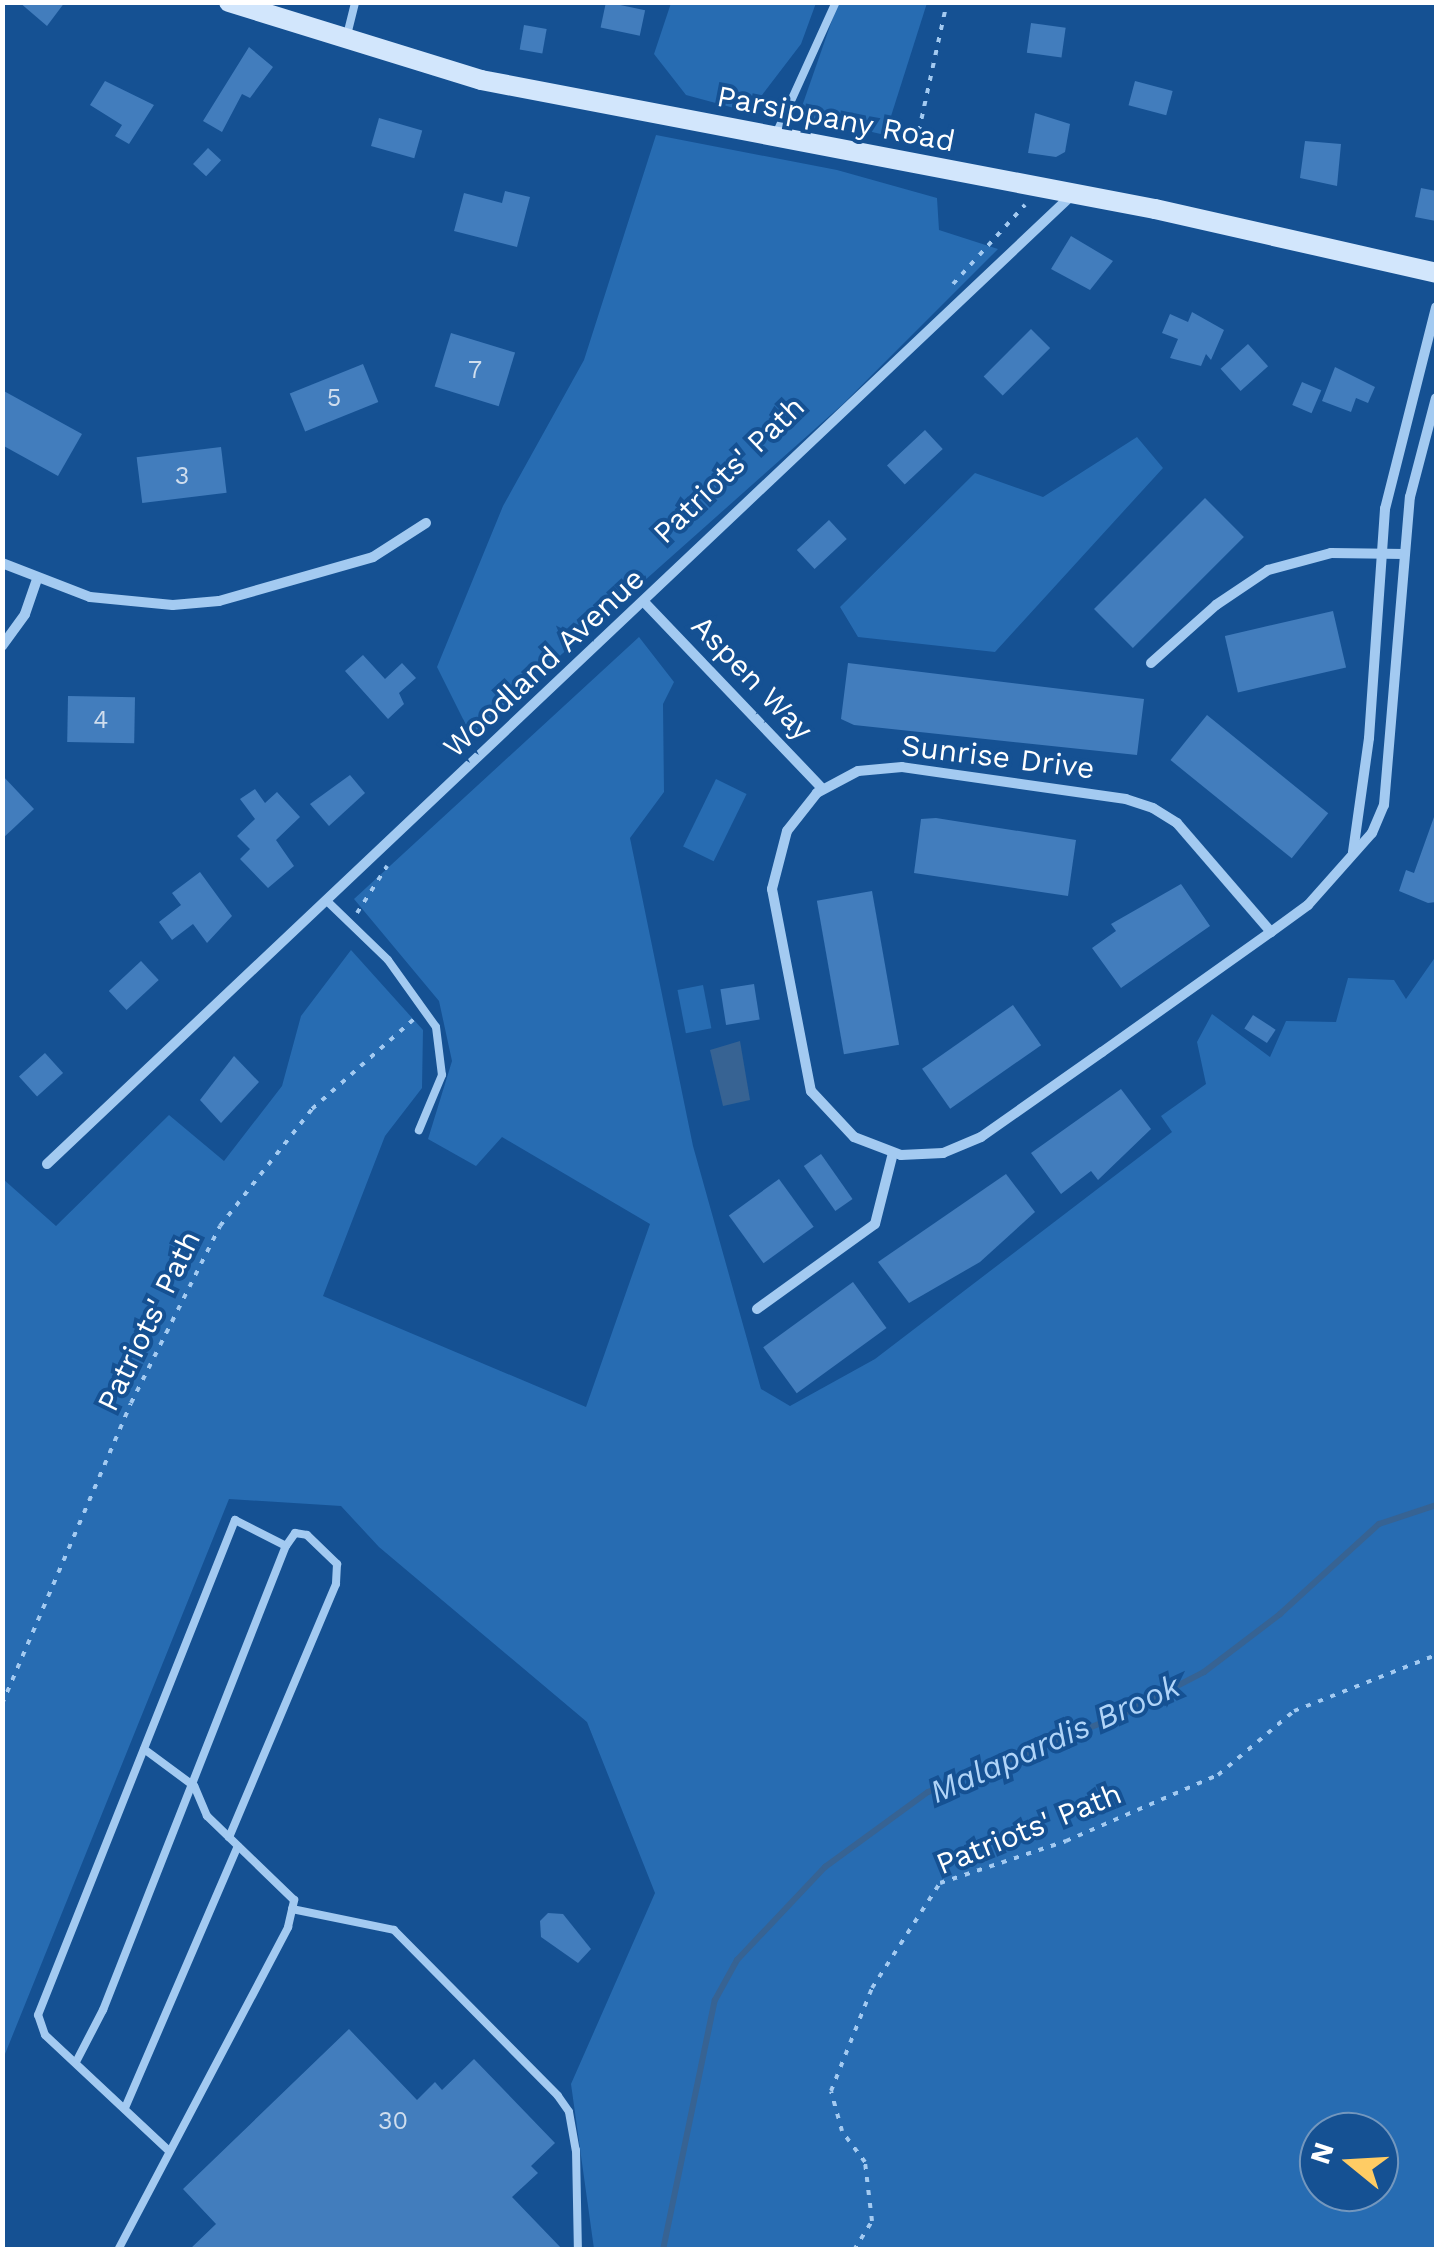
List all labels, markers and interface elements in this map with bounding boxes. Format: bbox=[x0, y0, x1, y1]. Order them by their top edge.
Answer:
street label: Parsippany Road bbox=[714, 78, 958, 160]
house number: 7 bbox=[468, 355, 482, 385]
house number: 5 bbox=[327, 383, 341, 413]
street label: Patriots' Path bbox=[646, 389, 812, 551]
house number: 3 bbox=[175, 461, 189, 491]
street label: Woodland Avenue bbox=[436, 560, 652, 766]
street label: Aspen Way bbox=[684, 608, 820, 748]
house number: 4 bbox=[93, 705, 109, 735]
street label: Sunrise Drive bbox=[899, 727, 1097, 787]
street label: Patriots' Path bbox=[90, 1225, 208, 1417]
water label: Malapardis Brook bbox=[924, 1667, 1186, 1811]
street label: Patriots' Path bbox=[931, 1776, 1127, 1882]
house number: 30 bbox=[378, 2106, 408, 2136]
north arrow bbox=[1299, 2112, 1399, 2212]
text: N bbox=[1303, 2138, 1341, 2168]

